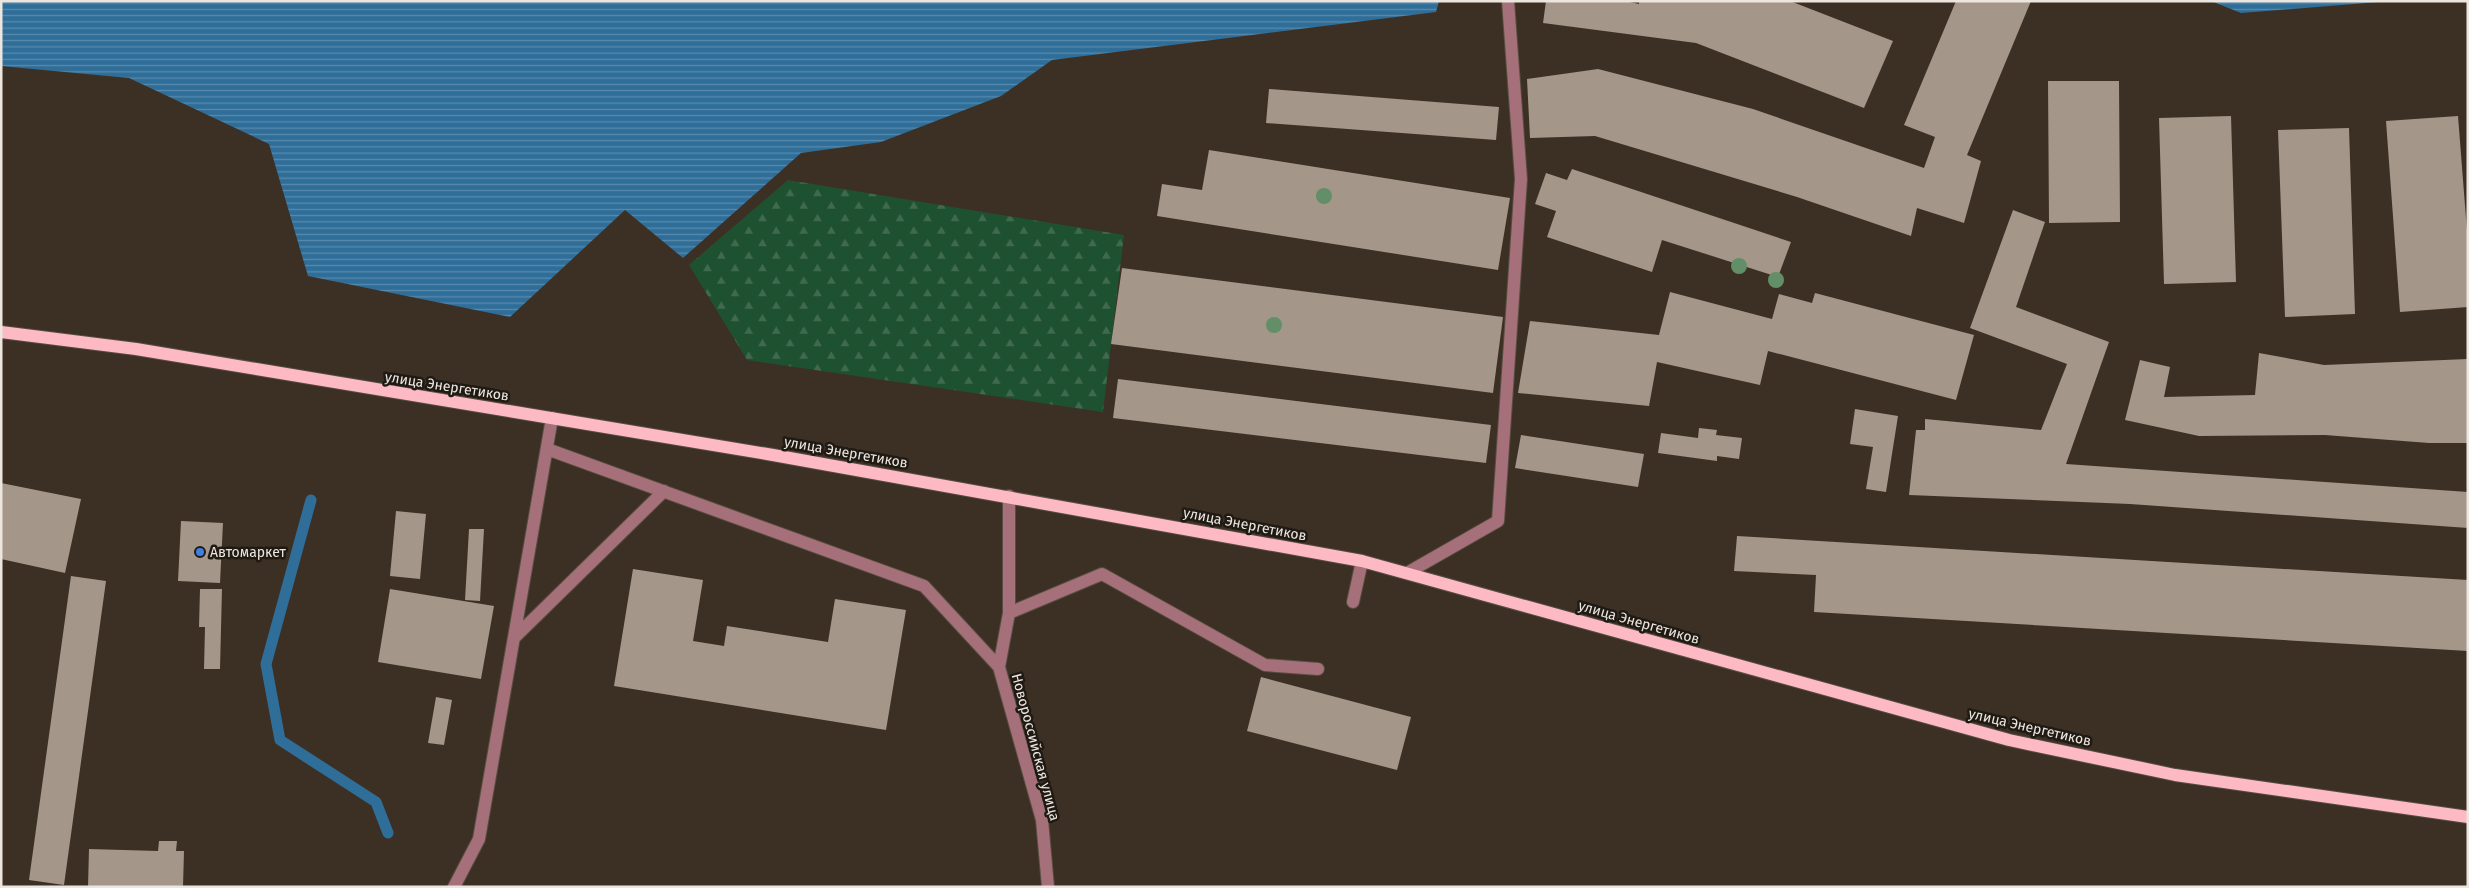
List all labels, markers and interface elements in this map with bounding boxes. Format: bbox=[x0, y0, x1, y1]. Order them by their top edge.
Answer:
street label: улица Энергетиков bbox=[384, 368, 510, 405]
street label: улица Энергетиков bbox=[783, 433, 909, 472]
street label: улица Энергетиков bbox=[1182, 504, 1308, 545]
place label: Автомаркет bbox=[210, 544, 287, 561]
marker: Автомаркет bbox=[194, 546, 206, 558]
street label: улица Энергетиков bbox=[1576, 597, 1702, 648]
street label: Новороссийская улица bbox=[1008, 672, 1063, 823]
street label: улица Энергетиков bbox=[1967, 705, 2093, 750]

